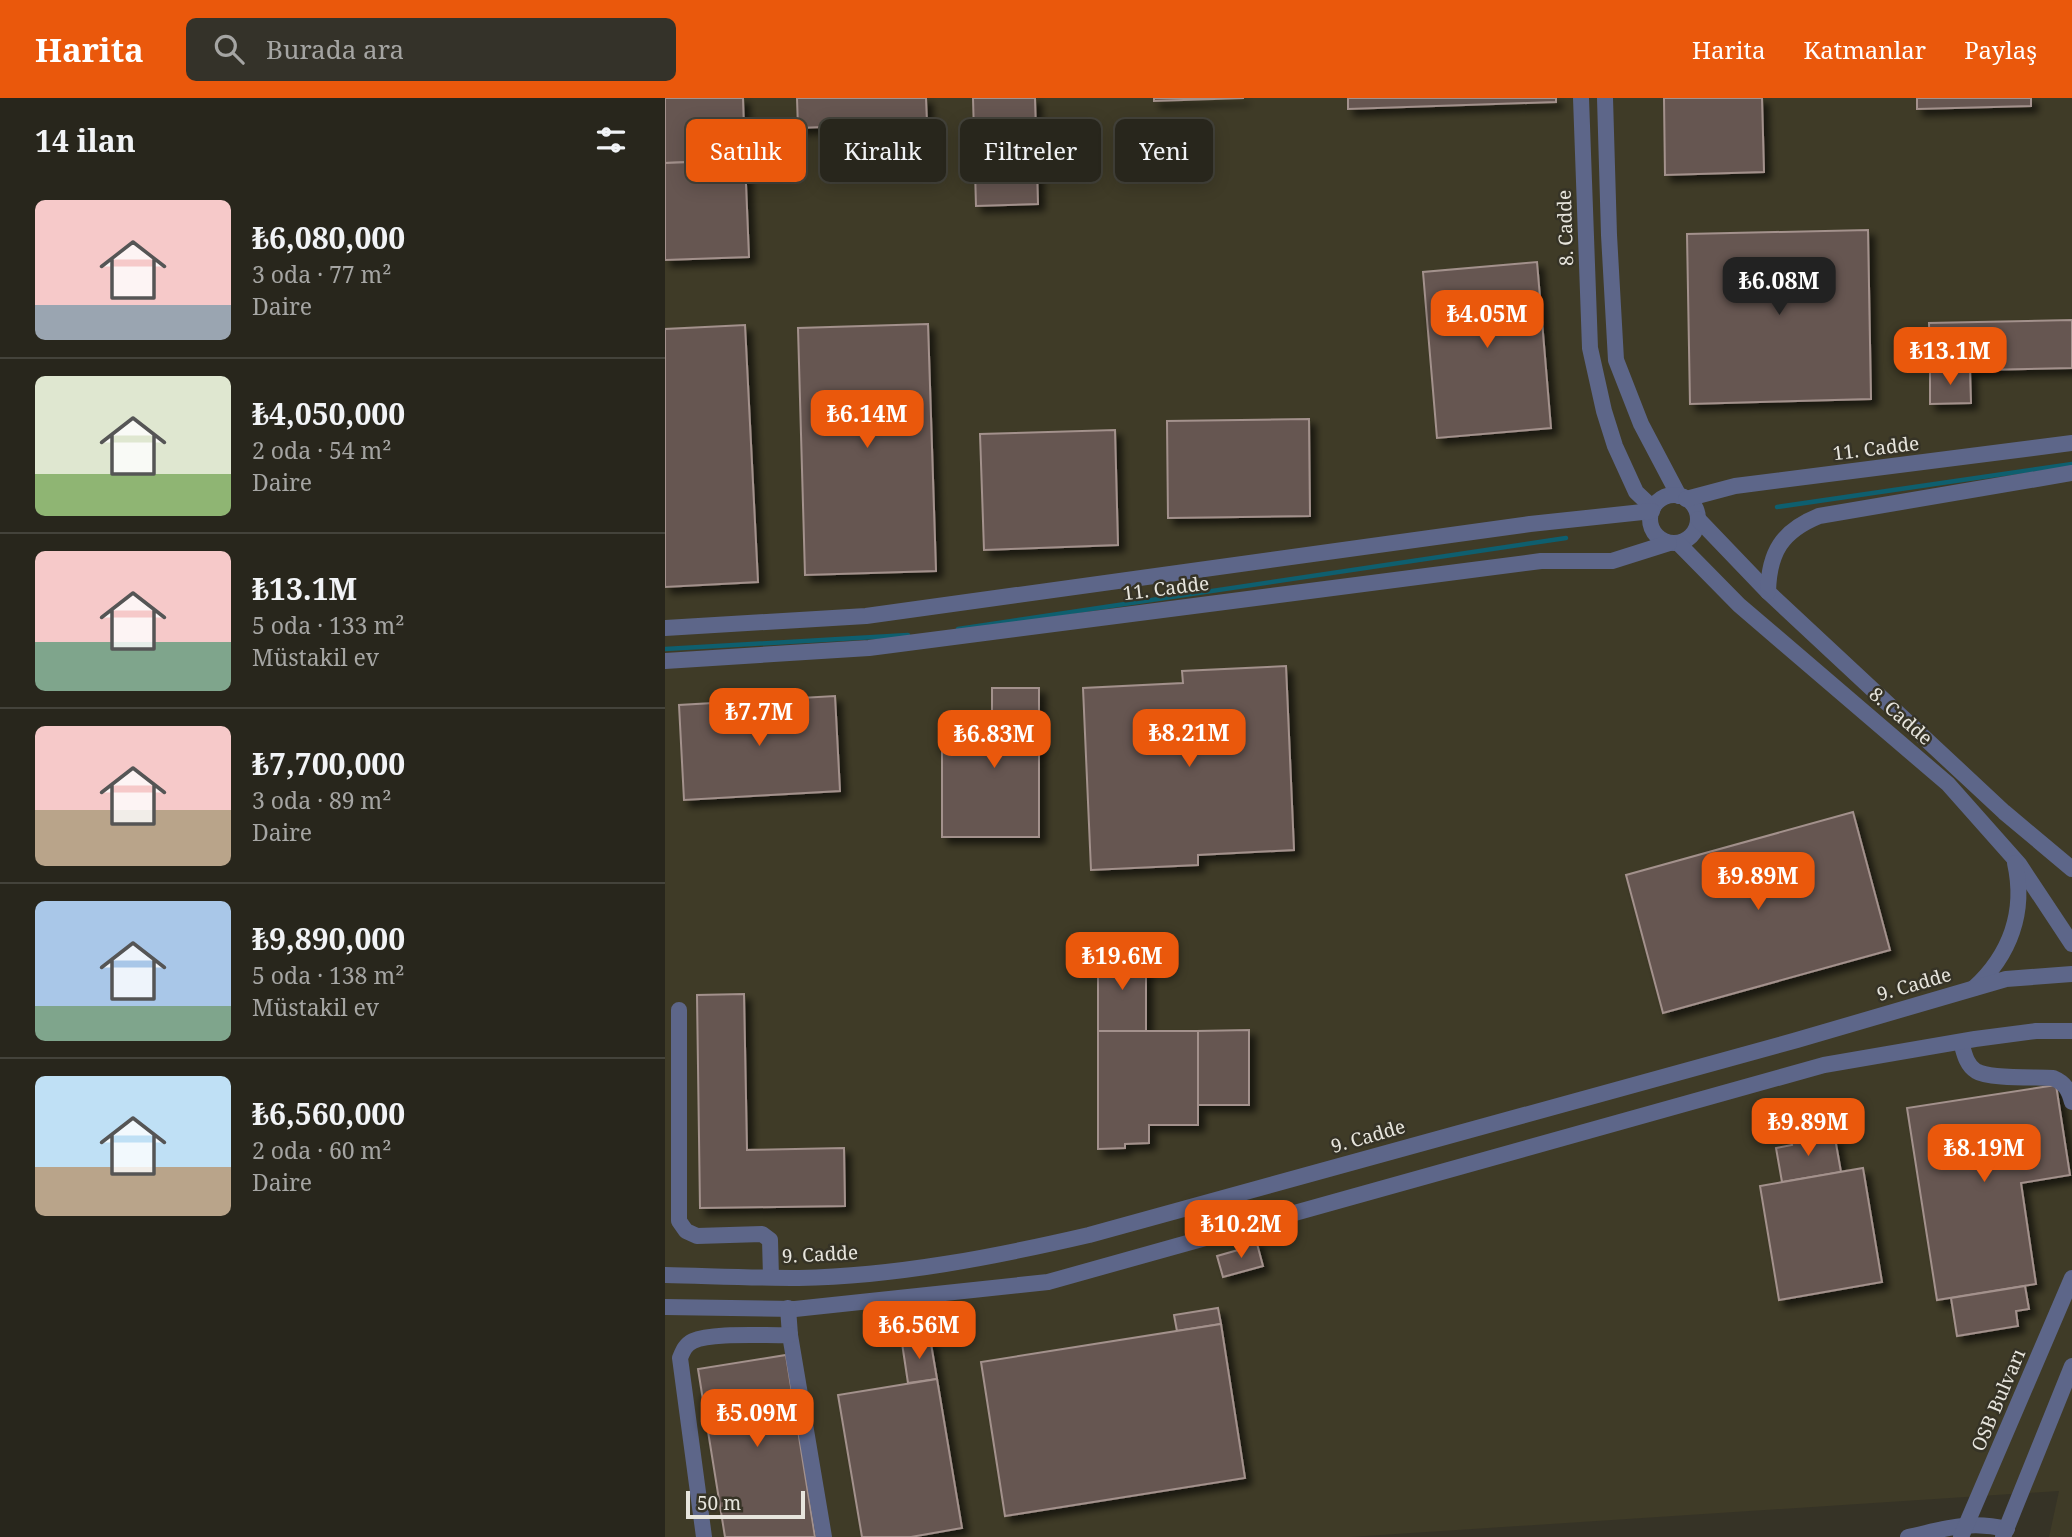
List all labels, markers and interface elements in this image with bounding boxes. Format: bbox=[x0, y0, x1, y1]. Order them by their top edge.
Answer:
search box bbox=[186, 18, 676, 81]
text: Harita bbox=[35, 27, 144, 72]
icon: search bbox=[210, 30, 248, 68]
text: Burada ara bbox=[266, 31, 404, 67]
text: Harita bbox=[1692, 33, 1765, 66]
text: Katmanlar bbox=[1803, 33, 1926, 66]
text: Paylaş bbox=[1964, 33, 2037, 66]
chip: Satılık bbox=[686, 119, 806, 182]
chip: Kiralık bbox=[820, 119, 946, 182]
chip: Filtreler bbox=[960, 119, 1101, 182]
chip: Yeni bbox=[1115, 119, 1213, 182]
text: 14 ilan bbox=[35, 120, 136, 161]
icon: filters bbox=[592, 121, 630, 159]
street label: 8. Cadde bbox=[1551, 189, 1579, 267]
text: ₺6,080,000 bbox=[252, 217, 405, 258]
icon: home bbox=[91, 228, 175, 312]
text: 3 oda · 77 m² bbox=[252, 258, 392, 290]
pin: ₺6.08M bbox=[1722, 258, 1836, 317]
text: ₺6.08M bbox=[1739, 264, 1819, 296]
text: Daire bbox=[252, 290, 312, 322]
pin: ₺4.05M bbox=[1430, 290, 1544, 350]
text: ₺4.05M bbox=[1447, 297, 1527, 329]
pin: ₺13.1M bbox=[1893, 328, 2007, 387]
text: ₺13.1M bbox=[1910, 334, 1990, 366]
pin: ₺6.14M bbox=[810, 390, 924, 450]
text: ₺4,050,000 bbox=[252, 393, 405, 434]
text: ₺6.14M bbox=[827, 397, 907, 429]
icon: home bbox=[91, 404, 175, 488]
street label: 11. Cadde bbox=[1831, 430, 1921, 466]
text: 2 oda · 54 m² bbox=[252, 434, 392, 466]
text: Daire bbox=[252, 466, 312, 498]
text: ₺13.1M bbox=[252, 568, 357, 609]
street label: 11. Cadde bbox=[1121, 570, 1211, 606]
icon: home bbox=[91, 579, 175, 663]
text: 5 oda · 133 m² bbox=[252, 609, 404, 641]
text: Müstakil ev bbox=[252, 641, 379, 673]
street label: 8. Cadde bbox=[1864, 681, 1938, 751]
pin: ₺7.7M bbox=[710, 688, 808, 748]
text: ₺7.7M bbox=[725, 695, 793, 727]
pin: ₺6.83M bbox=[937, 710, 1051, 770]
pin: ₺8.21M bbox=[1132, 710, 1246, 769]
text: ₺8.21M bbox=[1149, 716, 1229, 748]
text: ₺6.83M bbox=[954, 717, 1034, 749]
text: ₺7,700,000 bbox=[252, 743, 405, 784]
icon: home bbox=[91, 754, 175, 838]
text: 3 oda · 89 m² bbox=[252, 784, 392, 816]
text: Daire bbox=[252, 816, 312, 848]
pin: ₺9.89M bbox=[1701, 852, 1815, 912]
text: ₺9.89M bbox=[1718, 859, 1798, 891]
text: ₺9,890,000 bbox=[252, 918, 405, 959]
icon: home bbox=[91, 929, 175, 1013]
pin: ₺19.6M bbox=[1065, 932, 1179, 992]
text: ₺19.6M bbox=[1082, 939, 1162, 971]
text: 5 oda · 138 m² bbox=[252, 959, 404, 991]
street label: 9. Cadde bbox=[1874, 961, 1954, 1007]
text: Müstakil ev bbox=[252, 991, 379, 1023]
text: ₺6,560,000 bbox=[252, 1093, 405, 1134]
pin: ₺9.89M bbox=[1751, 1098, 1865, 1158]
icon: home bbox=[91, 1104, 175, 1188]
text: ₺9.89M bbox=[1768, 1105, 1848, 1137]
street label: 9. Cadde bbox=[1328, 1113, 1408, 1159]
pin: ₺8.19M bbox=[1927, 1124, 2041, 1184]
text: ₺8.19M bbox=[1944, 1131, 2024, 1163]
text: 2 oda · 60 m² bbox=[252, 1134, 392, 1166]
text: Daire bbox=[252, 1166, 312, 1198]
pin: ₺10.2M bbox=[1184, 1200, 1298, 1260]
text: ₺10.2M bbox=[1201, 1207, 1281, 1239]
street label: 9. Cadde bbox=[781, 1239, 859, 1269]
pin: ₺6.56M bbox=[862, 1302, 976, 1361]
text: ₺6.56M bbox=[879, 1308, 959, 1340]
street label: OSB Bulvarı bbox=[1965, 1345, 2031, 1455]
pin: ₺5.09M bbox=[700, 1390, 814, 1449]
text: ₺5.09M bbox=[717, 1396, 797, 1428]
scale bar bbox=[686, 1488, 805, 1520]
text: 50 m bbox=[697, 1490, 741, 1516]

